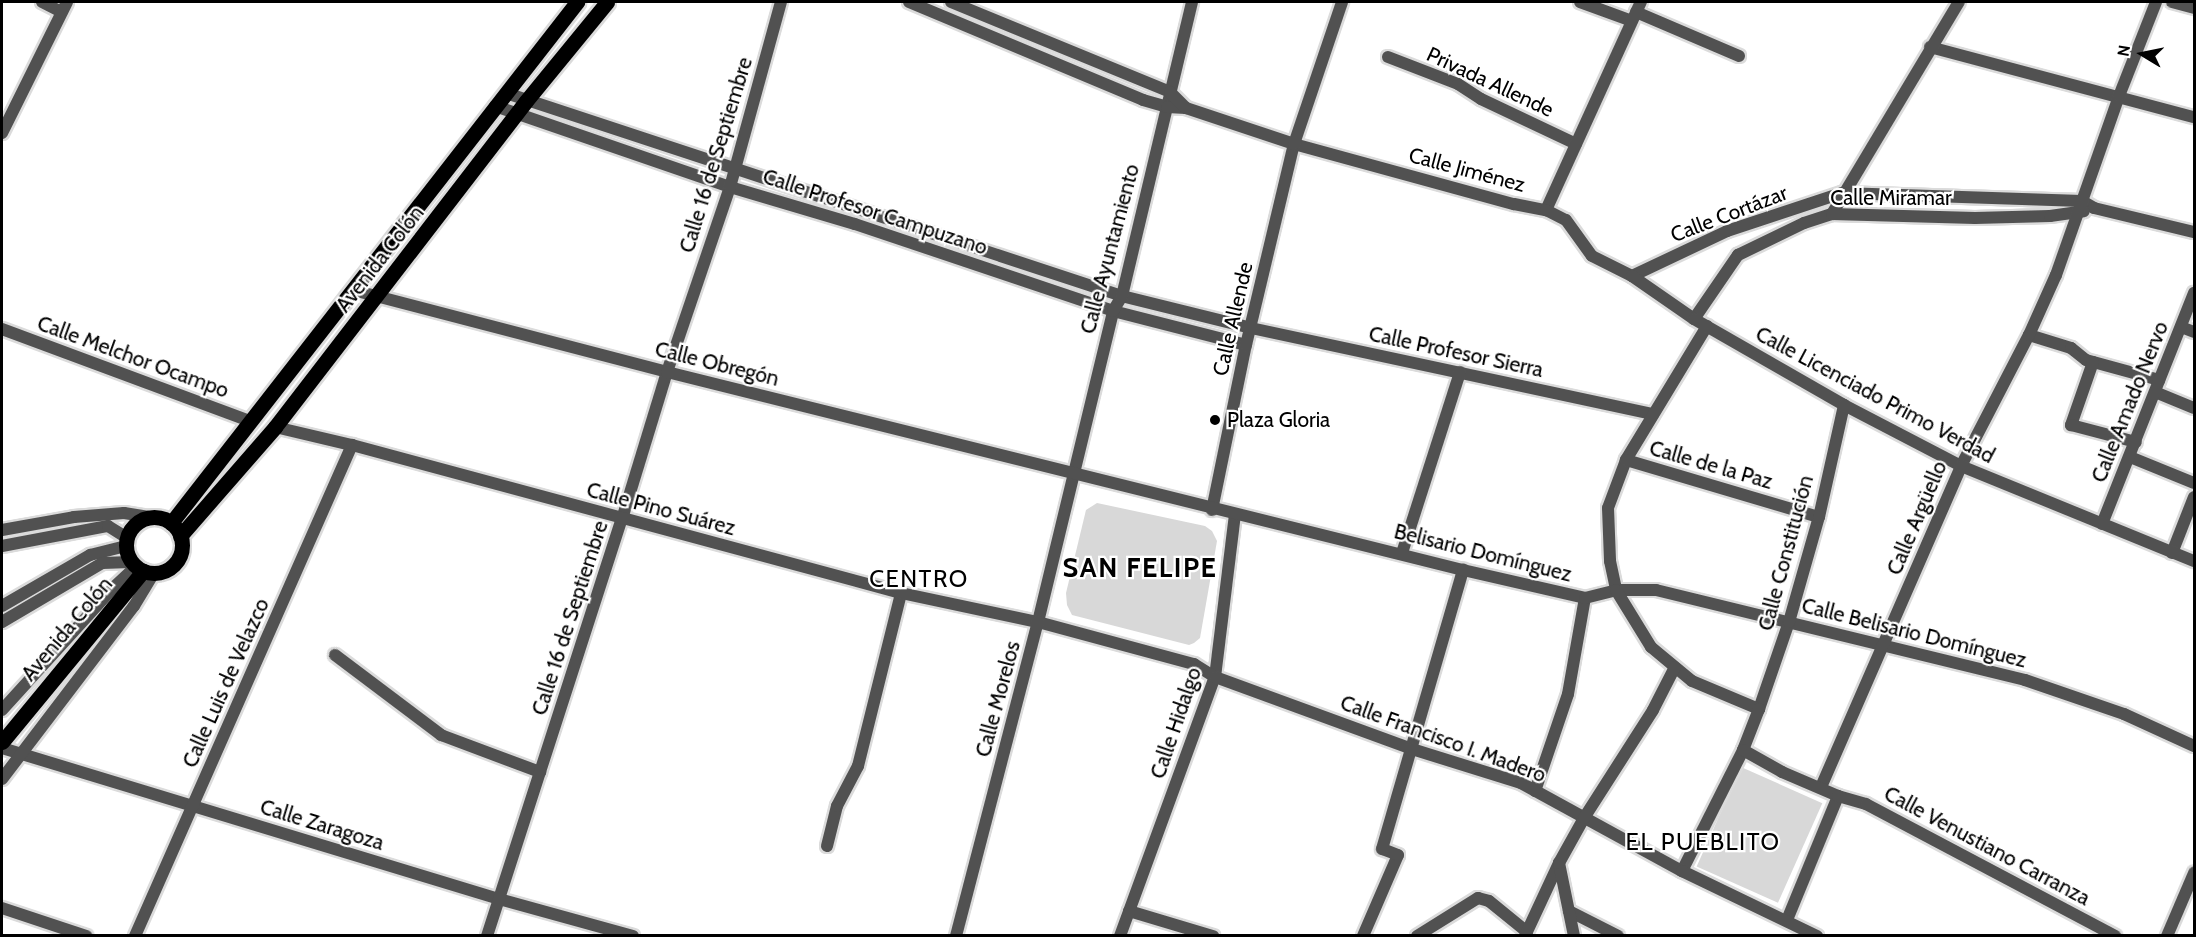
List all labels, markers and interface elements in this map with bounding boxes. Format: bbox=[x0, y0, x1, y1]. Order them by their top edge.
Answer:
north arrow bbox=[2112, 24, 2172, 84]
street label: Privada Allende bbox=[1423, 42, 1557, 122]
text: N bbox=[2113, 44, 2134, 58]
street label: Calle 16 de Septiembre bbox=[674, 54, 758, 256]
street label: Calle Jiménez bbox=[1406, 142, 1528, 198]
street label: Calle Ayuntamiento bbox=[1075, 161, 1145, 337]
street label: Calle Profesor Campuzano bbox=[760, 164, 990, 260]
street label: Calle Cortázar bbox=[1667, 180, 1791, 248]
street label: Calle Miramar bbox=[1830, 185, 1952, 211]
street label: Avenida Colón bbox=[331, 201, 429, 317]
street label: Calle Allende bbox=[1208, 260, 1258, 378]
street label: Calle Melchor Ocampo bbox=[34, 311, 232, 403]
street label: Calle Amado Nervo bbox=[2086, 318, 2174, 486]
street label: Calle Profesor Sierra bbox=[1367, 321, 1545, 383]
street label: Calle Licenciado Primo Verdad bbox=[1751, 321, 1999, 469]
street label: Calle Obregón bbox=[652, 336, 782, 392]
place label: Plaza Gloria bbox=[1227, 407, 1330, 433]
marker: Plaza Gloria bbox=[1208, 413, 1222, 427]
street label: Calle de la Paz bbox=[1647, 435, 1775, 495]
street label: Calle Argüello bbox=[1882, 457, 1952, 579]
street label: Calle Constitución bbox=[1753, 473, 1819, 633]
street label: Calle Pino Suárez bbox=[584, 477, 738, 541]
street label: Calle 16 de Septiembre bbox=[527, 518, 613, 718]
street label: Belisario Domínguez bbox=[1392, 519, 1574, 587]
district label: SAN FELIPE bbox=[1063, 552, 1217, 584]
district label: CENTRO bbox=[869, 565, 969, 593]
street label: Avenida Colón bbox=[16, 572, 118, 686]
street label: Calle Belisario Domínguez bbox=[1799, 593, 2029, 673]
street label: Calle Luis de Velazco bbox=[177, 594, 275, 772]
street label: Calle Morelos bbox=[970, 638, 1026, 760]
street label: Calle Hidalgo bbox=[1145, 664, 1207, 782]
street label: Calle Francisco I. Madero bbox=[1337, 690, 1549, 788]
street label: Calle Venustiano Carranza bbox=[1880, 781, 2094, 911]
street label: Calle Zaragoza bbox=[257, 794, 387, 856]
district label: EL PUEBLITO bbox=[1626, 828, 1780, 856]

